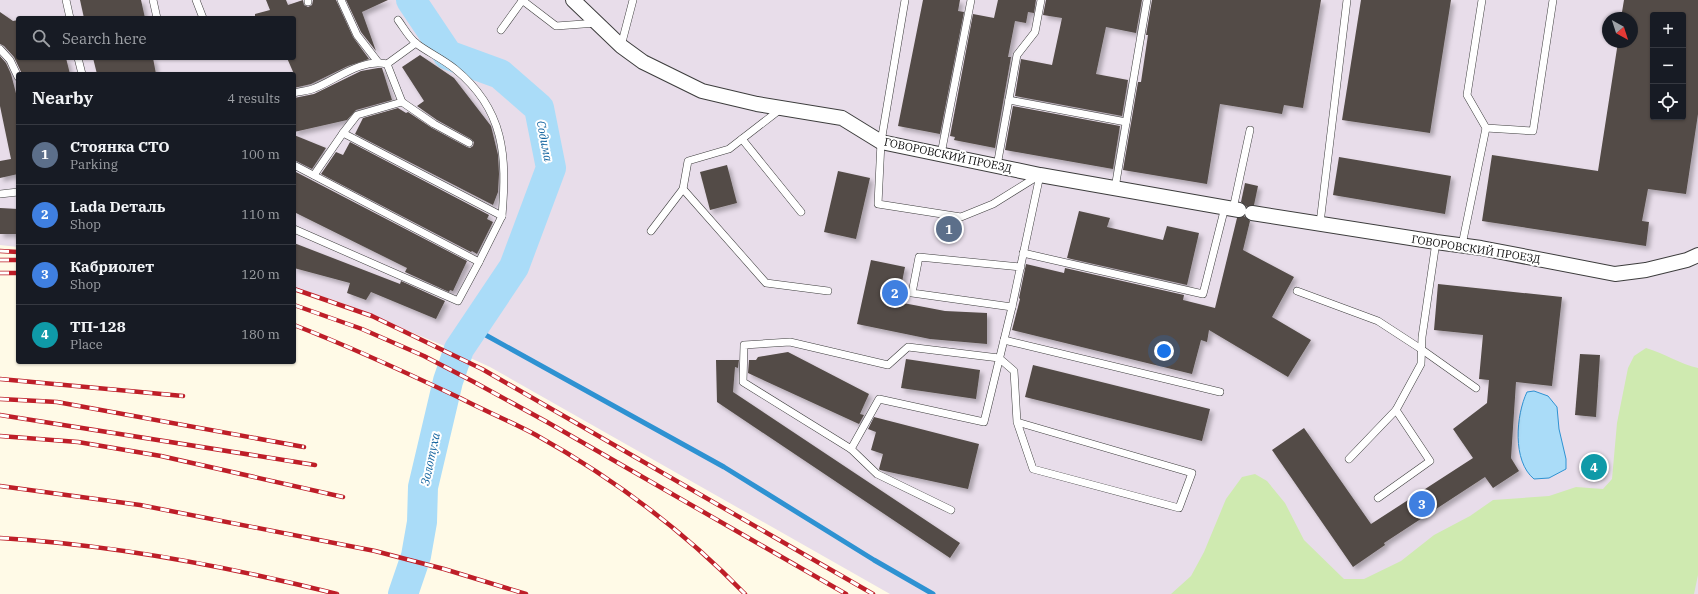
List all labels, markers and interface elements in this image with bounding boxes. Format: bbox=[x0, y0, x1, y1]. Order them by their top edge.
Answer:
north arrow bbox=[1602, 12, 1638, 48]
map controls bbox=[1650, 12, 1686, 120]
button: + bbox=[1650, 12, 1686, 48]
search box bbox=[16, 16, 296, 60]
icon: search bbox=[30, 27, 52, 49]
text: Search here bbox=[62, 29, 147, 48]
button: − bbox=[1650, 48, 1686, 84]
button: locate bbox=[1650, 84, 1686, 120]
text: Nearby bbox=[32, 87, 93, 109]
text: 4 results bbox=[227, 90, 280, 107]
water label: Содима bbox=[534, 119, 556, 163]
street label: ГОВОРОВСКИЙ ПРОЕЗД bbox=[883, 135, 1014, 175]
text: Стоянка СТО bbox=[70, 137, 170, 156]
text: 1 bbox=[41, 146, 49, 163]
text: 100 m bbox=[241, 146, 280, 163]
text: Parking bbox=[70, 156, 118, 173]
text: Lada Dеталь bbox=[70, 197, 166, 216]
text: 2 bbox=[41, 206, 49, 223]
text: 110 m bbox=[241, 206, 280, 223]
pin: 1 bbox=[936, 214, 962, 244]
text: Shop bbox=[70, 216, 101, 233]
street label: ГОВОРОВСКИЙ ПРОЕЗД bbox=[1411, 232, 1542, 266]
text: Кабриолет bbox=[70, 257, 154, 276]
text: 3 bbox=[41, 266, 49, 283]
text: 120 m bbox=[241, 266, 280, 283]
text: Shop bbox=[70, 276, 101, 293]
pin: 2 bbox=[882, 278, 908, 308]
text: ТП-128 bbox=[70, 317, 126, 336]
text: 4 bbox=[41, 326, 49, 343]
text: 180 m bbox=[241, 326, 280, 343]
text: Place bbox=[70, 336, 103, 353]
your location bbox=[1154, 341, 1174, 361]
water label: Золотуха bbox=[417, 431, 443, 487]
pin: 4 bbox=[1581, 452, 1607, 482]
pin: 3 bbox=[1409, 489, 1435, 519]

